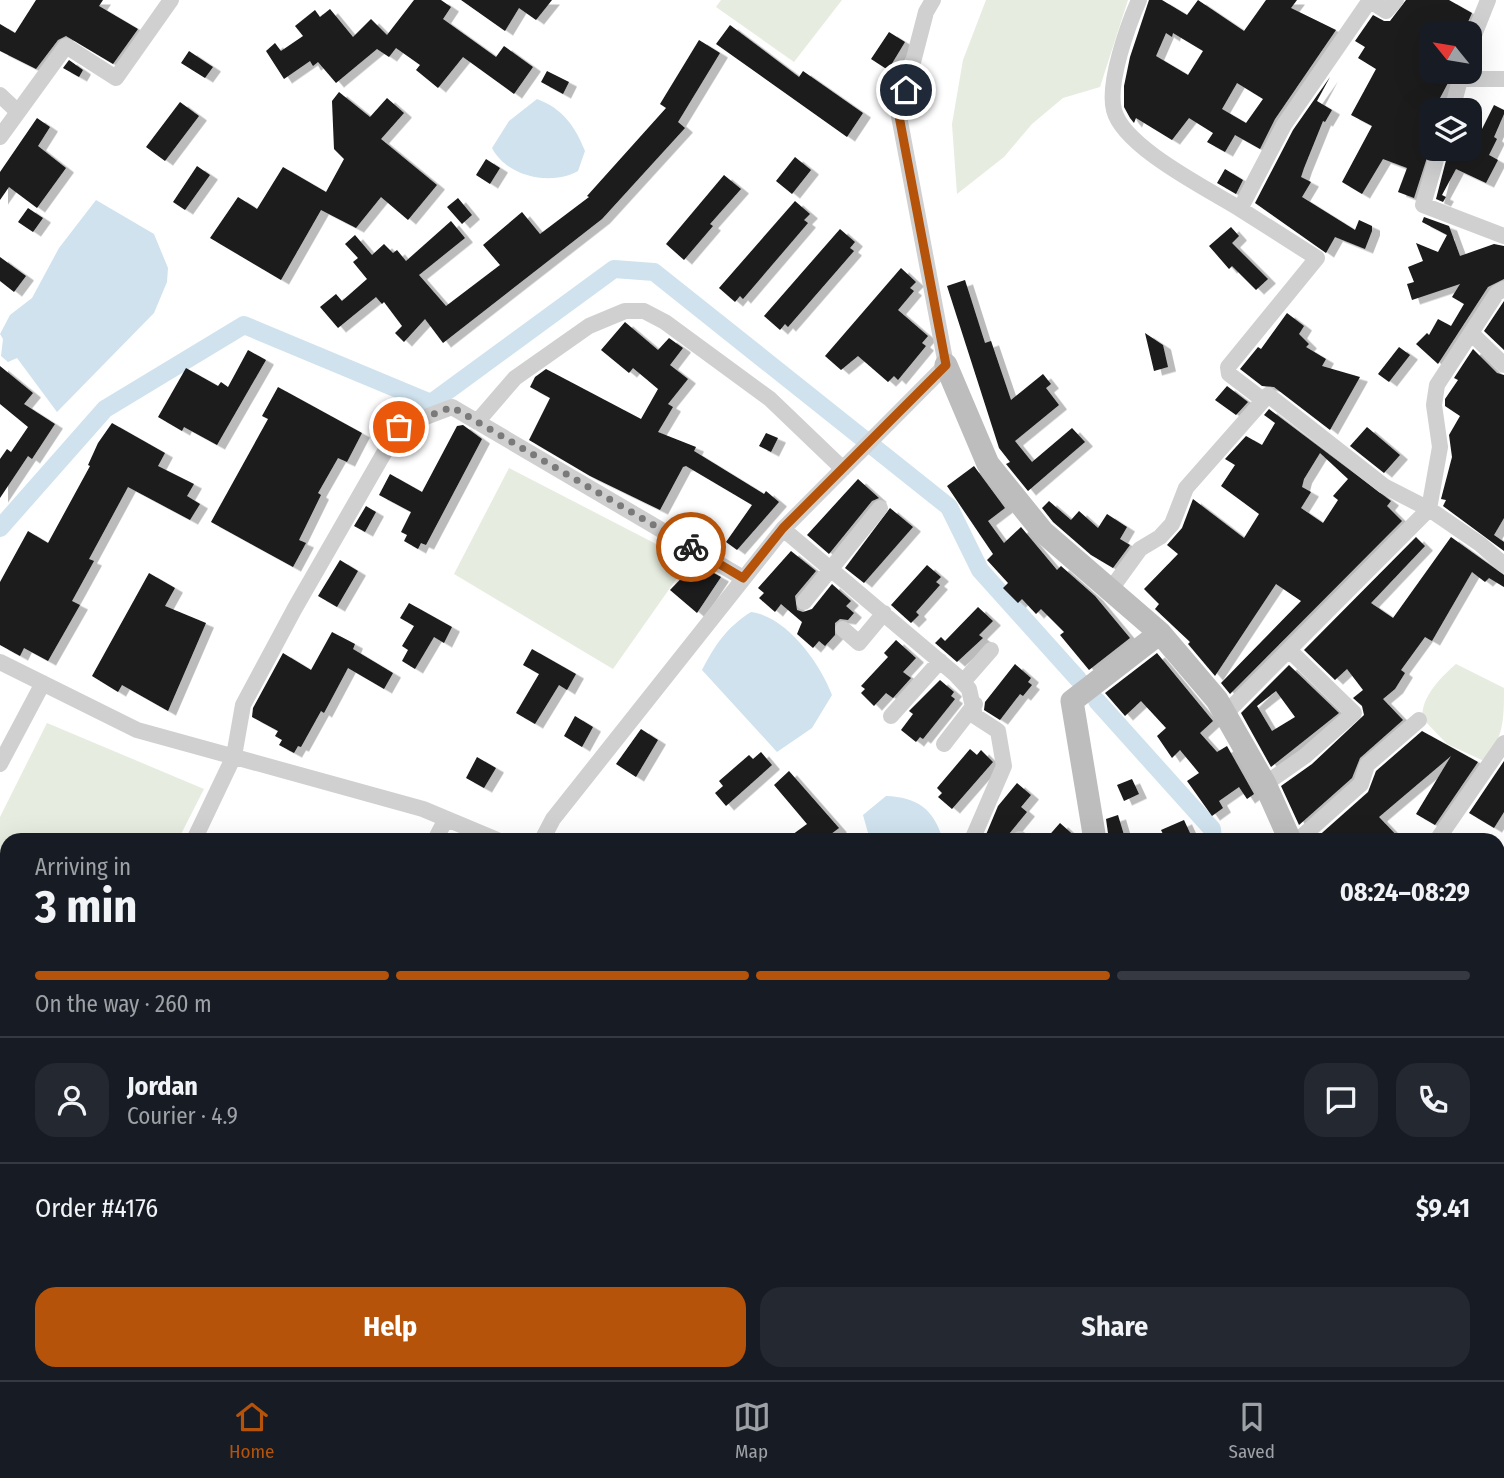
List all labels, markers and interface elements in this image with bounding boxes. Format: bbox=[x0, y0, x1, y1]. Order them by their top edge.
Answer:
north arrow bbox=[1419, 21, 1482, 84]
map controls bbox=[1419, 21, 1482, 161]
pin bbox=[876, 60, 936, 120]
icon: home bbox=[887, 71, 925, 109]
button: layers bbox=[1419, 98, 1482, 161]
pin bbox=[369, 397, 429, 457]
icon: bag bbox=[380, 408, 418, 446]
courier bbox=[656, 512, 726, 582]
icon: bike bbox=[672, 528, 710, 566]
text: Arriving in bbox=[35, 853, 131, 881]
text: 08:24–08:29 bbox=[1340, 877, 1470, 908]
text: 3 min bbox=[35, 879, 137, 934]
text: On the way · 260 m bbox=[35, 990, 212, 1018]
button: person bbox=[35, 1063, 109, 1137]
button: chat bbox=[1304, 1063, 1378, 1137]
button: phone bbox=[1396, 1063, 1470, 1137]
text: Jordan bbox=[127, 1071, 198, 1102]
text: Courier · 4.9 bbox=[127, 1102, 238, 1130]
text: Order #4176 bbox=[35, 1193, 158, 1224]
text: $9.41 bbox=[1416, 1193, 1470, 1224]
button: Help bbox=[35, 1287, 746, 1367]
button: Share bbox=[760, 1287, 1470, 1367]
tab: Home bbox=[229, 1398, 275, 1463]
tab: Map bbox=[733, 1398, 771, 1463]
tab: Saved bbox=[1229, 1398, 1275, 1463]

